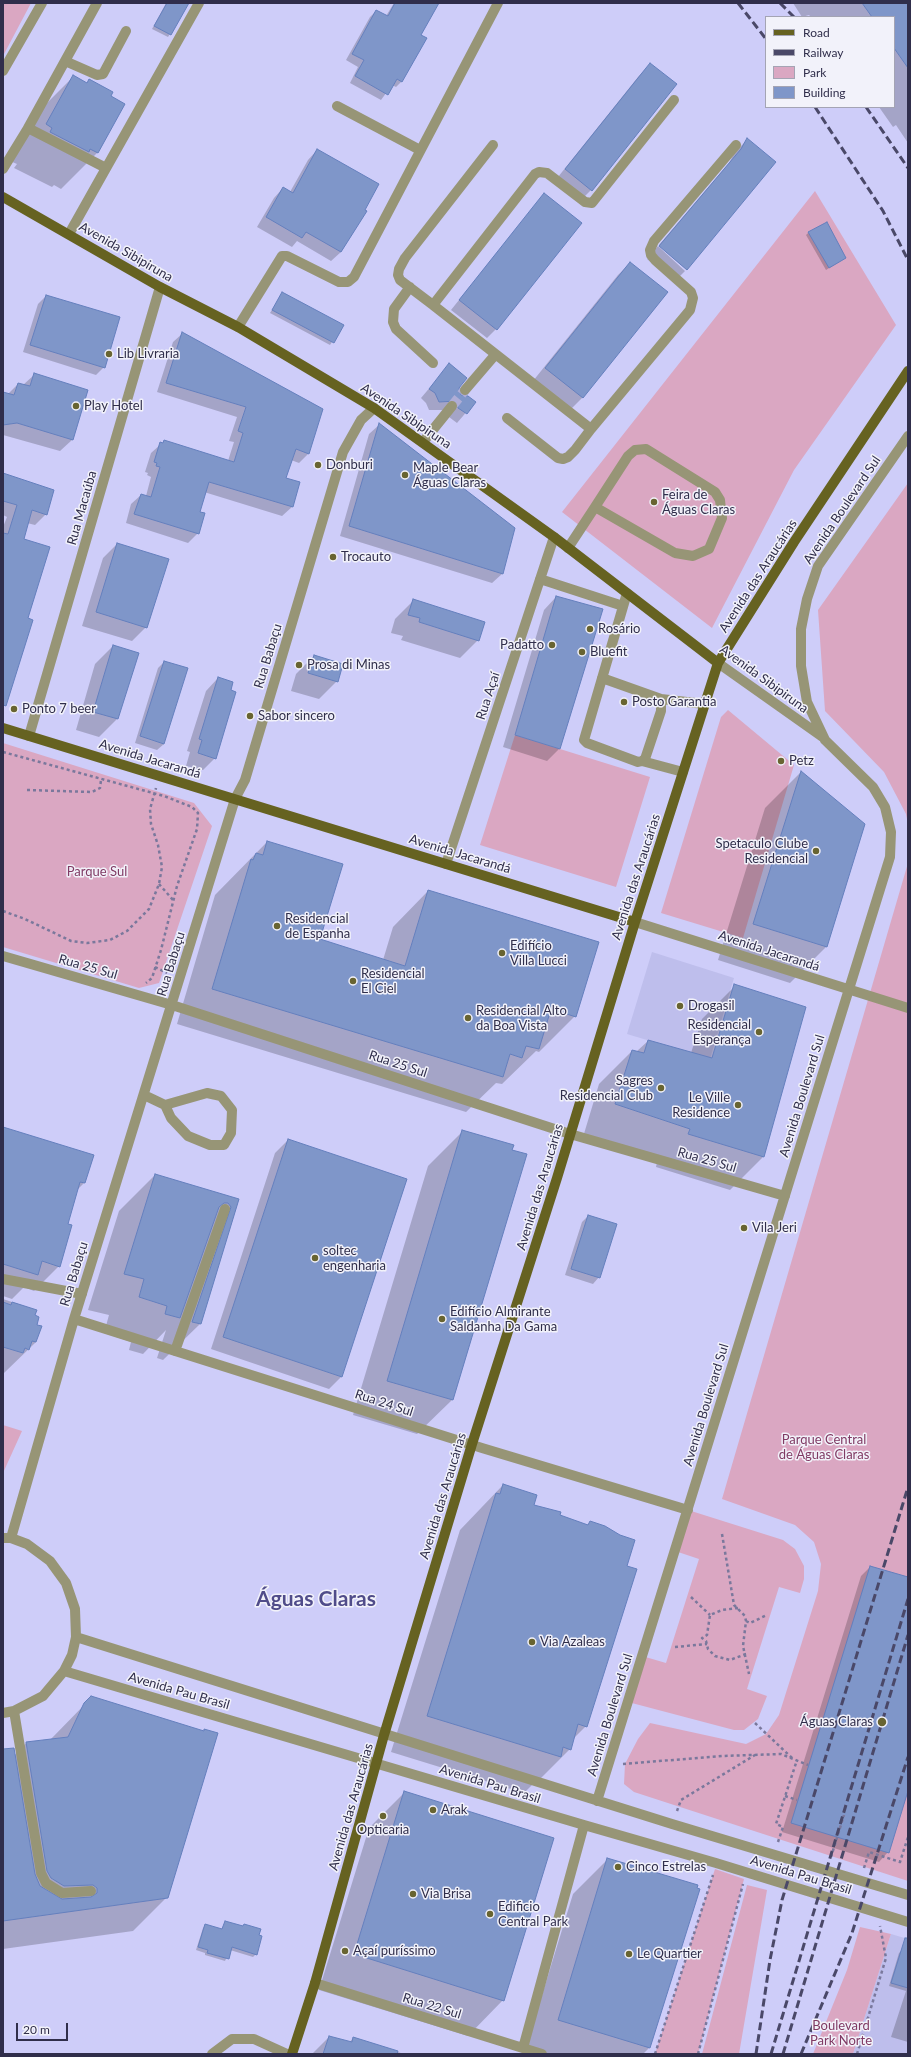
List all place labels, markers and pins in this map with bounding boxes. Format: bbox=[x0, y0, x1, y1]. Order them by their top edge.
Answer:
place label: Lib Livraria bbox=[117, 346, 179, 362]
marker: Lib Livraria bbox=[104, 349, 114, 359]
place label: Play Hotel bbox=[84, 398, 143, 414]
marker: Play Hotel bbox=[71, 401, 81, 411]
place label: Donburi bbox=[326, 457, 373, 473]
marker: Donburi bbox=[313, 460, 323, 470]
place label: Maple Bear Águas Claras bbox=[413, 460, 486, 491]
marker: Maple Bear Águas Claras bbox=[400, 470, 410, 480]
place label: Feira de Águas Claras bbox=[662, 487, 735, 518]
marker: Feira de Águas Claras bbox=[649, 497, 659, 507]
place label: Trocauto bbox=[341, 549, 391, 565]
marker: Trocauto bbox=[328, 552, 338, 562]
place label: Rosário bbox=[598, 621, 640, 637]
marker: Rosário bbox=[585, 624, 595, 634]
place label: Padatto bbox=[500, 637, 544, 653]
marker: Padatto bbox=[547, 640, 557, 650]
place label: Bluefit bbox=[590, 644, 627, 660]
marker: Bluefit bbox=[577, 647, 587, 657]
place label: Prosa di Minas bbox=[307, 657, 390, 673]
marker: Prosa di Minas bbox=[294, 660, 304, 670]
place label: Posto Garantia bbox=[632, 694, 716, 710]
marker: Posto Garantia bbox=[619, 697, 629, 707]
place label: Ponto 7 beer bbox=[22, 701, 96, 717]
marker: Ponto 7 beer bbox=[9, 704, 19, 714]
place label: Sabor sincero bbox=[258, 708, 335, 724]
marker: Sabor sincero bbox=[245, 711, 255, 721]
place label: Petz bbox=[789, 753, 814, 769]
marker: Petz bbox=[776, 756, 786, 766]
place label: Spetaculo Clube Residencial bbox=[715, 836, 808, 867]
marker: Spetaculo Clube Residencial bbox=[811, 846, 821, 856]
place label: Residencial de Espanha bbox=[285, 911, 350, 942]
marker: Residencial de Espanha bbox=[272, 921, 282, 931]
place label: Edifício Villa Lucci bbox=[510, 938, 567, 969]
marker: Edifício Villa Lucci bbox=[497, 948, 507, 958]
place label: Residencial El Ciel bbox=[361, 966, 425, 997]
marker: Residencial El Ciel bbox=[348, 976, 358, 986]
place label: Drogasil bbox=[688, 998, 735, 1014]
marker: Drogasil bbox=[675, 1001, 685, 1011]
place label: Residencial Alto da Boa Vista bbox=[476, 1003, 567, 1034]
marker: Residencial Alto da Boa Vista bbox=[463, 1013, 473, 1023]
place label: Residencial Esperança bbox=[687, 1017, 751, 1048]
marker: Residencial Esperança bbox=[754, 1027, 764, 1037]
place label: Sagres Residencial Club bbox=[560, 1073, 653, 1104]
marker: Sagres Residencial Club bbox=[656, 1083, 666, 1093]
place label: Le Ville Residence bbox=[672, 1090, 730, 1121]
marker: Le Ville Residence bbox=[733, 1100, 743, 1110]
place label: Vila Jeri bbox=[752, 1220, 797, 1236]
marker: Vila Jeri bbox=[739, 1223, 749, 1233]
place label: soltec engenharia bbox=[323, 1243, 386, 1274]
marker: soltec engenharia bbox=[310, 1253, 320, 1263]
place label: Edifício Almirante Saldanha Da Gama bbox=[450, 1304, 557, 1335]
marker: Edifício Almirante Saldanha Da Gama bbox=[437, 1314, 447, 1324]
place label: Via Azaleas bbox=[540, 1634, 605, 1650]
marker: Via Azaleas bbox=[527, 1637, 537, 1647]
place label: Águas Claras bbox=[800, 1714, 873, 1730]
marker: Águas Claras bbox=[876, 1716, 888, 1728]
place label: Arak bbox=[441, 1802, 467, 1818]
marker: Arak bbox=[428, 1805, 438, 1815]
marker: Opticaria bbox=[378, 1811, 388, 1821]
place label: Opticaria bbox=[357, 1822, 409, 1838]
place label: Cinco Estrelas bbox=[626, 1859, 706, 1875]
marker: Cinco Estrelas bbox=[613, 1862, 623, 1872]
place label: Via Brisa bbox=[421, 1886, 471, 1902]
marker: Via Brisa bbox=[408, 1889, 418, 1899]
place label: Edificio Central Park bbox=[498, 1899, 568, 1930]
marker: Edificio Central Park bbox=[485, 1909, 495, 1919]
place label: Açaí puríssimo bbox=[353, 1943, 436, 1959]
marker: Açaí puríssimo bbox=[340, 1946, 350, 1956]
place label: Le Quartier bbox=[637, 1946, 702, 1962]
marker: Le Quartier bbox=[624, 1949, 634, 1959]

